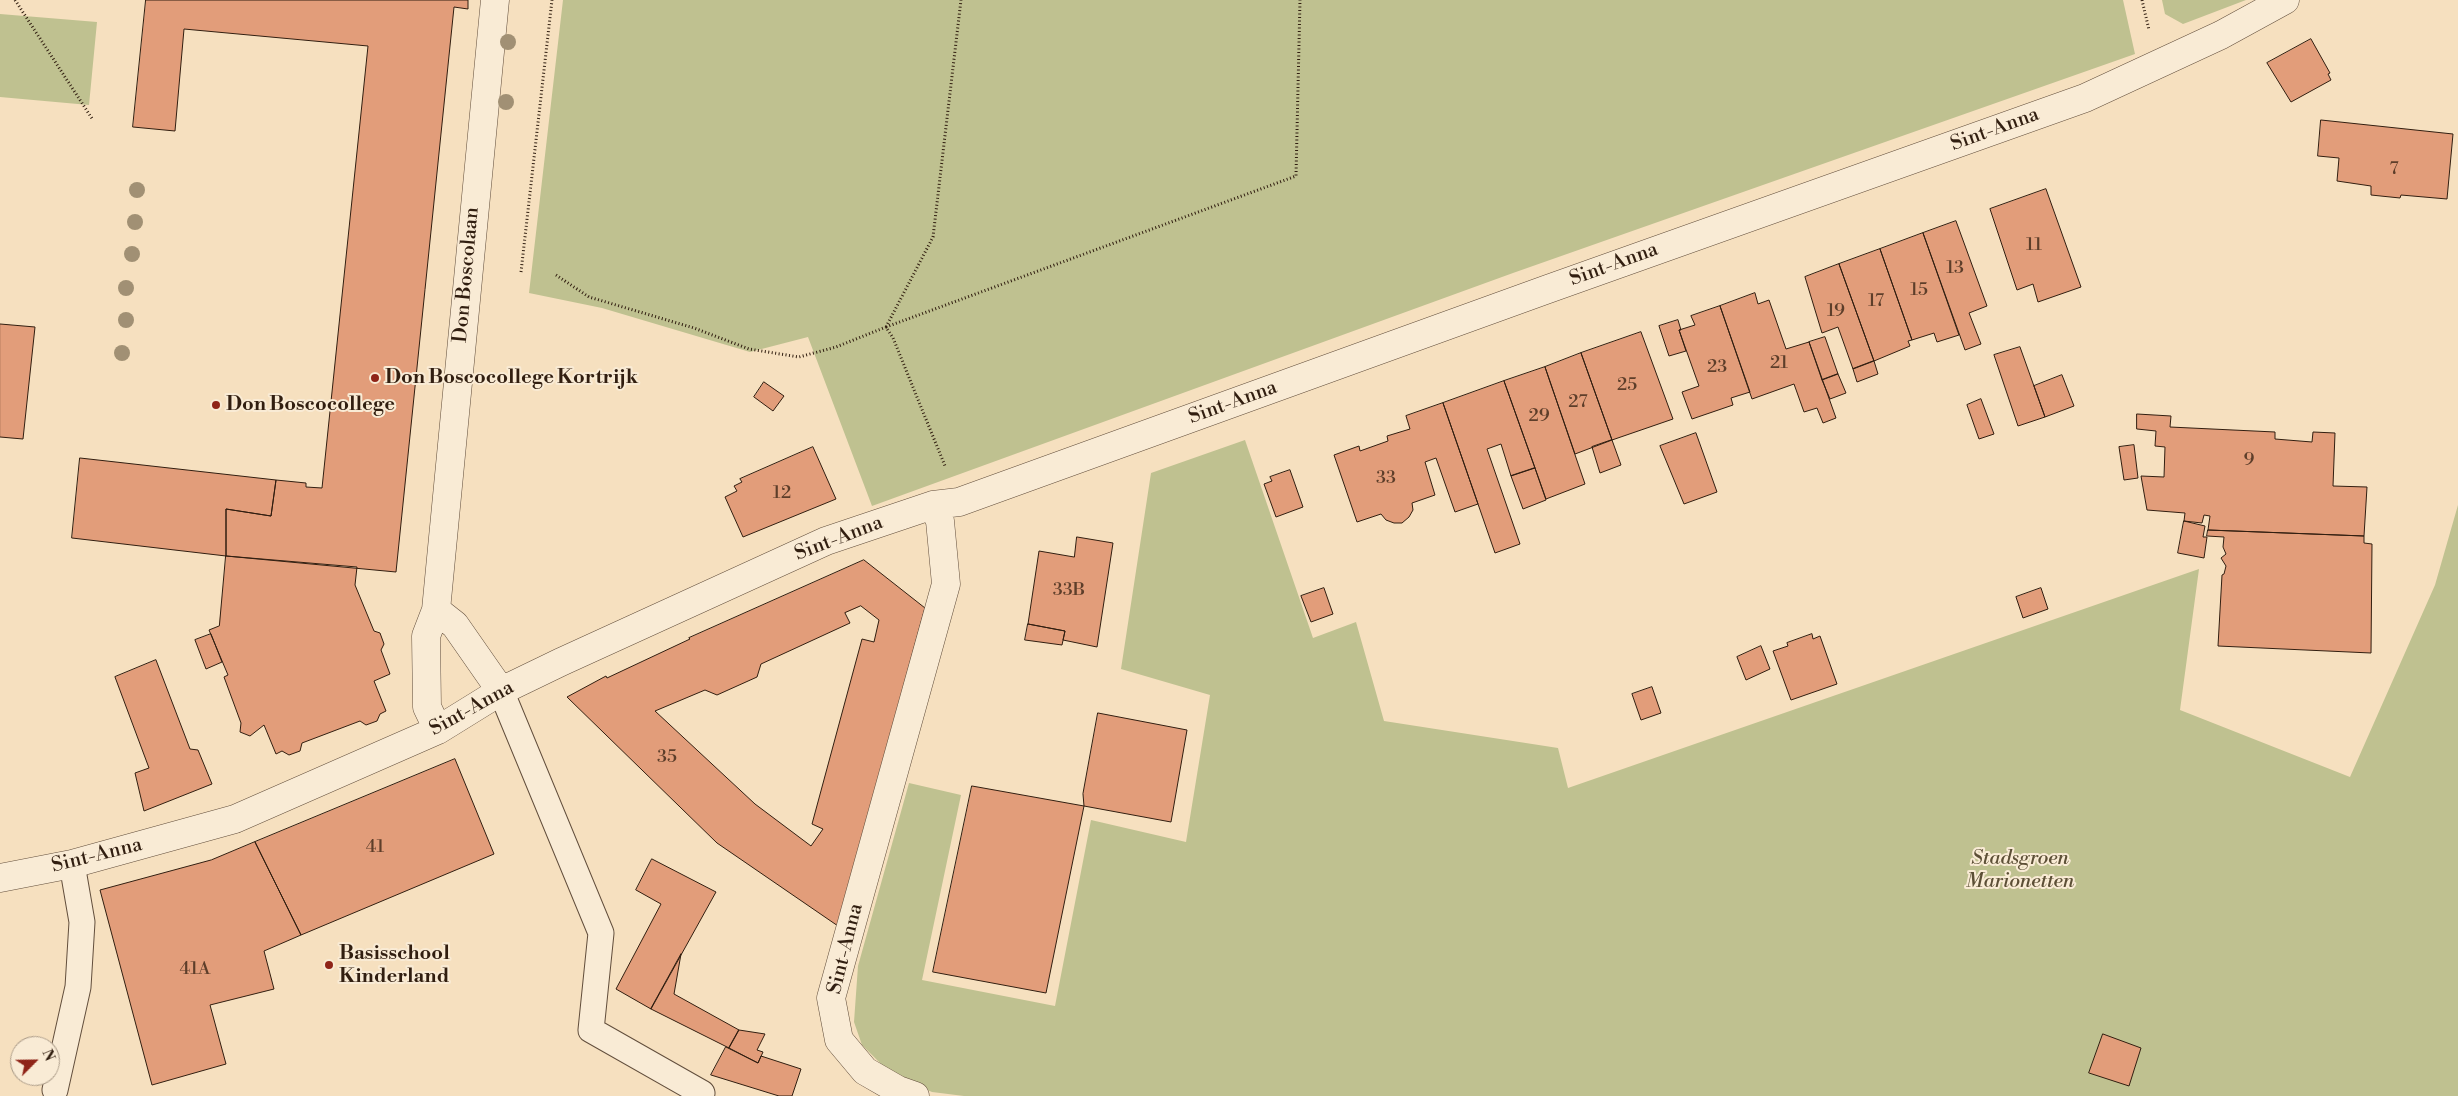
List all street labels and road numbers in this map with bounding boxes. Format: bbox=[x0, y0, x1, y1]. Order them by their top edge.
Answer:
street label: Sint-Anna bbox=[1947, 103, 2043, 157]
street label: Don Boscolaan bbox=[449, 206, 485, 344]
street label: Sint-Anna bbox=[1566, 238, 1662, 292]
street label: Sint-Anna bbox=[1185, 376, 1281, 430]
street label: Sint-Anna bbox=[792, 511, 886, 567]
street label: Sint-Anna bbox=[426, 676, 518, 742]
street label: Sint-Anna bbox=[49, 833, 145, 879]
street label: Sint-Anna bbox=[823, 901, 869, 997]

